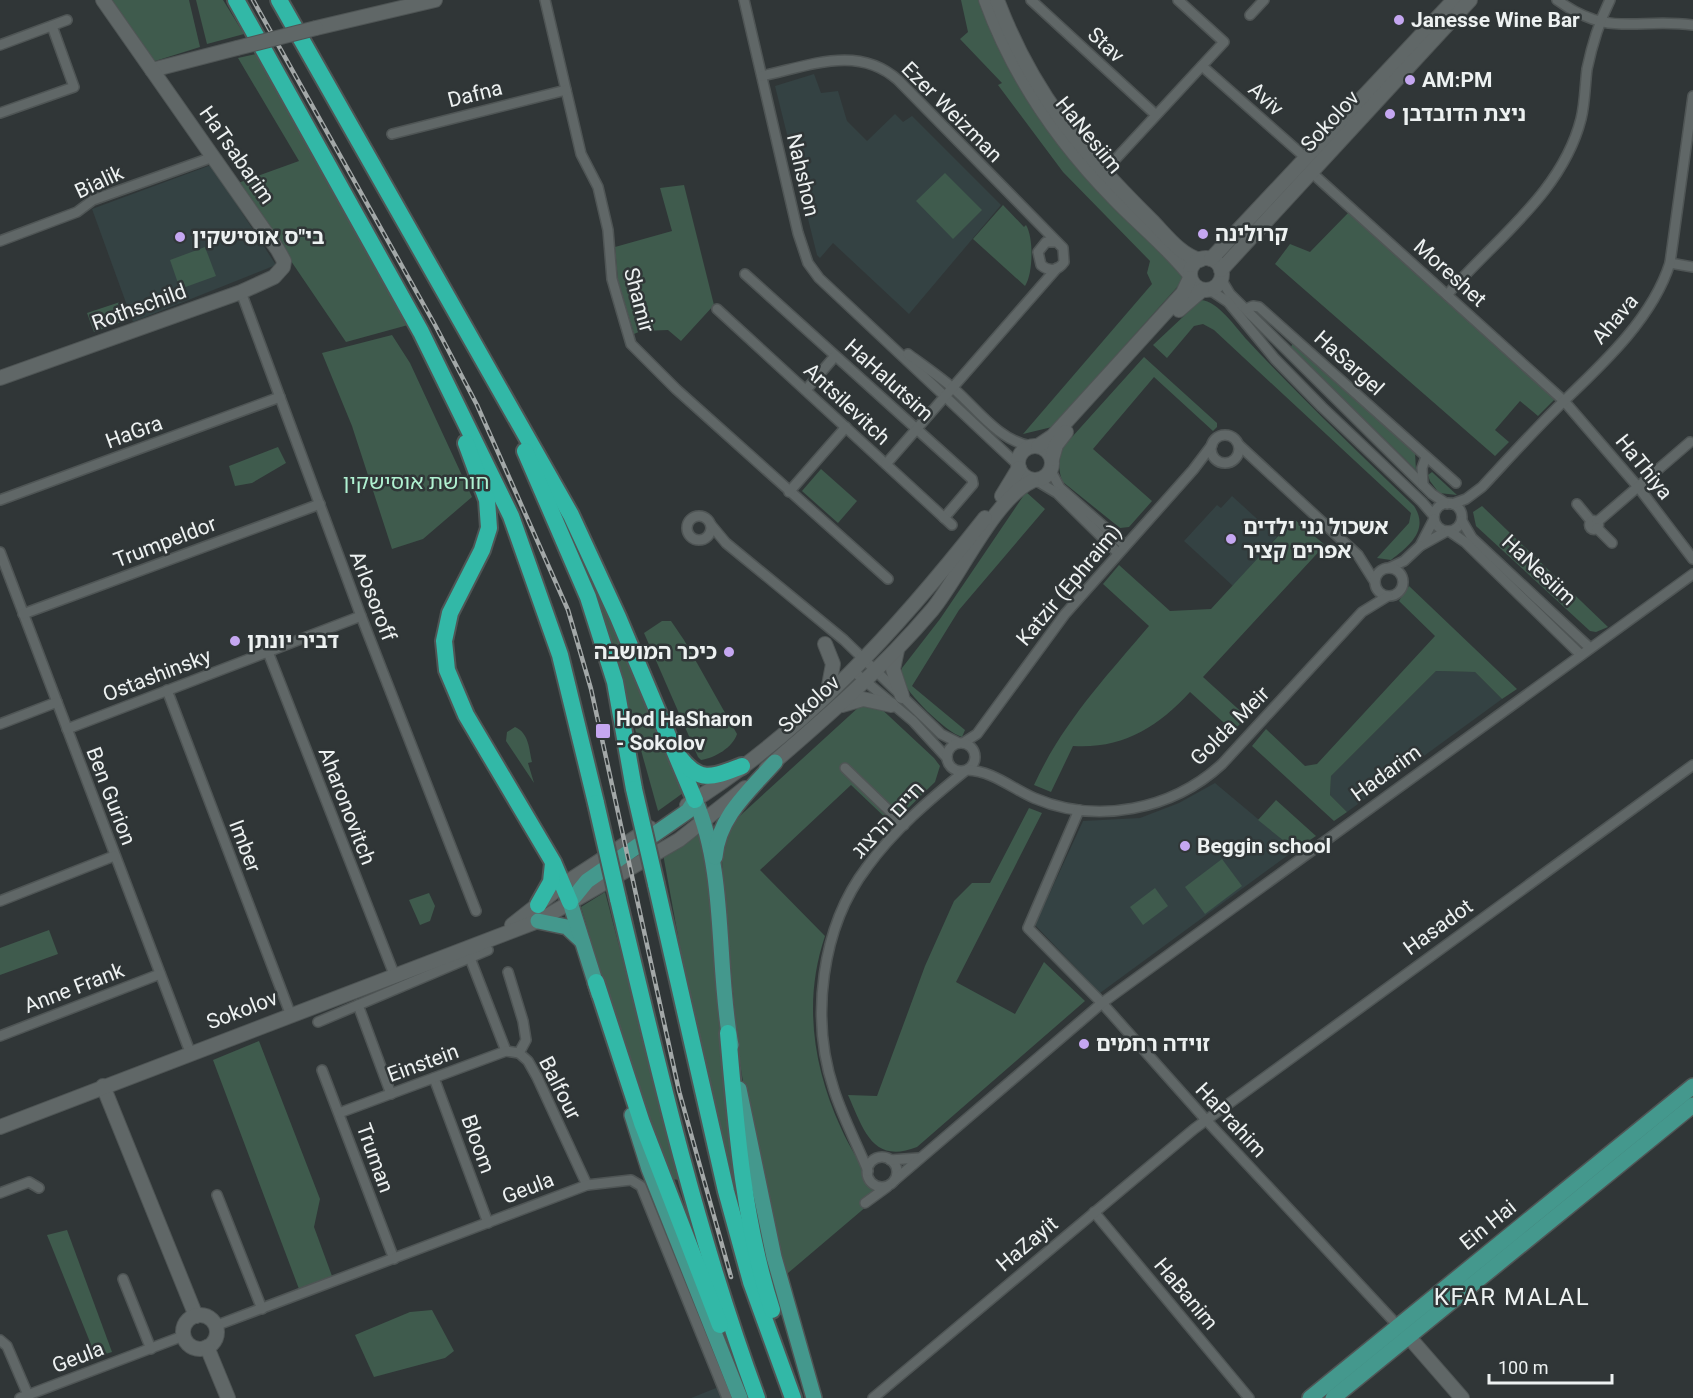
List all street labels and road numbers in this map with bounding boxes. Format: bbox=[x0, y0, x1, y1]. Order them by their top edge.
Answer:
street label: Stav bbox=[1083, 22, 1129, 68]
street label: Ezer Weizman bbox=[897, 57, 1007, 167]
street label: Dafna bbox=[445, 76, 505, 112]
street label: Aviv bbox=[1244, 77, 1288, 121]
street label: Sokolov bbox=[1296, 86, 1364, 156]
street label: HaNesiim bbox=[1051, 92, 1127, 178]
street label: HaTsabarim bbox=[195, 101, 279, 209]
street label: Nahshon bbox=[782, 131, 824, 219]
street label: Bialik bbox=[71, 160, 127, 204]
street label: Moreshet bbox=[1409, 234, 1491, 312]
street label: Shamir bbox=[619, 265, 659, 335]
street label: Rothschild bbox=[88, 279, 190, 335]
street label: Ahava bbox=[1587, 289, 1643, 349]
street label: HaSargel bbox=[1309, 326, 1389, 400]
street label: HaHalutsim bbox=[840, 334, 938, 426]
street label: Antsilevitch bbox=[799, 358, 895, 450]
street label: HaGra bbox=[102, 411, 166, 453]
street label: HaThiya bbox=[1611, 430, 1677, 504]
street label: Trumpeldor bbox=[110, 511, 220, 573]
street label: Katzir (Ephraim) bbox=[1011, 520, 1127, 650]
street label: HaNesiim bbox=[1497, 530, 1581, 610]
street label: Arlosoroff bbox=[345, 548, 401, 645]
street label: Ostashinsky bbox=[99, 643, 215, 707]
street label: Sokolov bbox=[773, 670, 845, 738]
street label: Golda Meir bbox=[1186, 682, 1274, 770]
street label: Hadarim bbox=[1346, 740, 1426, 806]
street label: Ben Gurion bbox=[81, 744, 141, 848]
street label: Aharonovitch bbox=[314, 744, 380, 868]
street label: חיים הרצוג bbox=[847, 777, 929, 863]
street label: Imber bbox=[224, 816, 266, 876]
street label: Hasadot bbox=[1399, 894, 1477, 960]
street label: Anne Frank bbox=[21, 958, 128, 1018]
street label: Sokolov bbox=[203, 986, 281, 1034]
street label: Einstein bbox=[384, 1039, 462, 1087]
street label: Balfour bbox=[534, 1052, 586, 1124]
street label: HaPrahim bbox=[1191, 1078, 1271, 1162]
street label: Bloom bbox=[456, 1111, 500, 1177]
street label: Truman bbox=[351, 1120, 399, 1196]
street label: Geula bbox=[499, 1167, 557, 1209]
street label: Ein Hai bbox=[1455, 1195, 1521, 1255]
street label: HaZayit bbox=[992, 1212, 1062, 1276]
street label: HaBanim bbox=[1149, 1253, 1223, 1335]
street label: Geula bbox=[49, 1336, 107, 1378]

